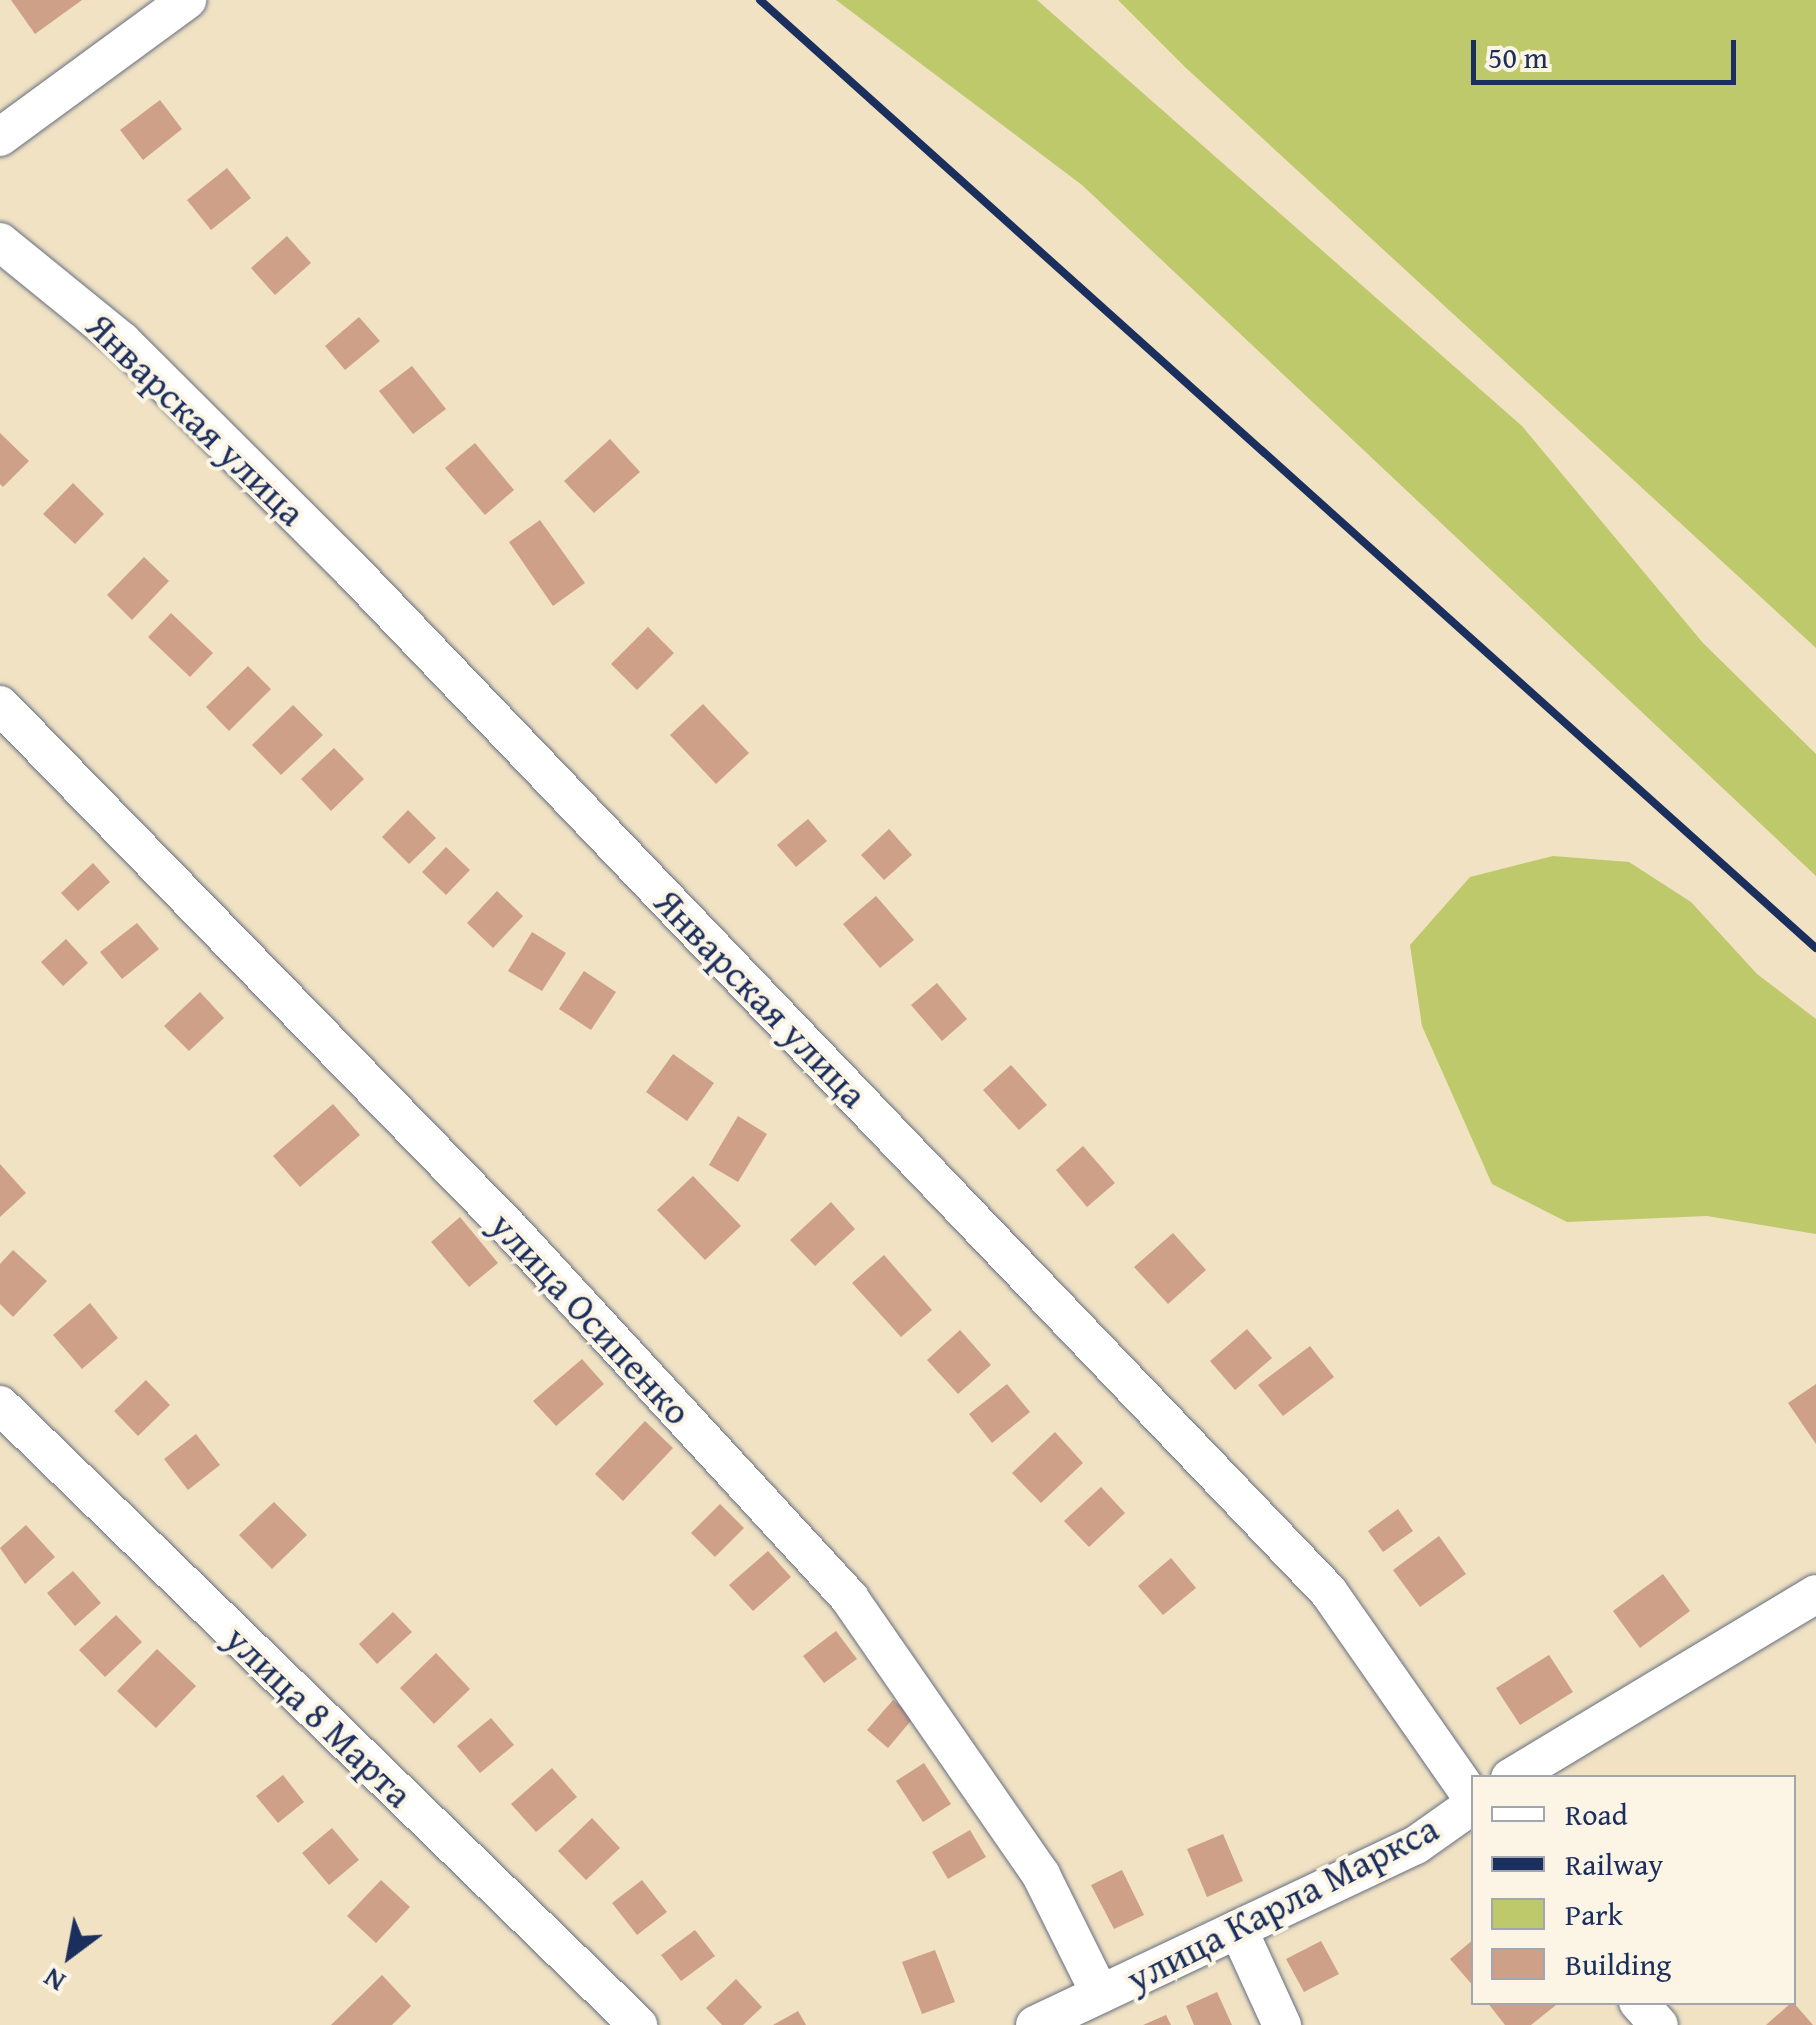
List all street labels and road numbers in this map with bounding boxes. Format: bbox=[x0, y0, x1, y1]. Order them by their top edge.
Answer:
street label: Январская улица bbox=[77, 303, 315, 535]
street label: Январская улица bbox=[645, 879, 877, 1117]
street label: улица Осипенко bbox=[481, 1202, 701, 1434]
street label: улица 8 Марта bbox=[216, 1615, 422, 1817]
street label: улица Карла Маркса bbox=[1119, 1805, 1445, 2001]

